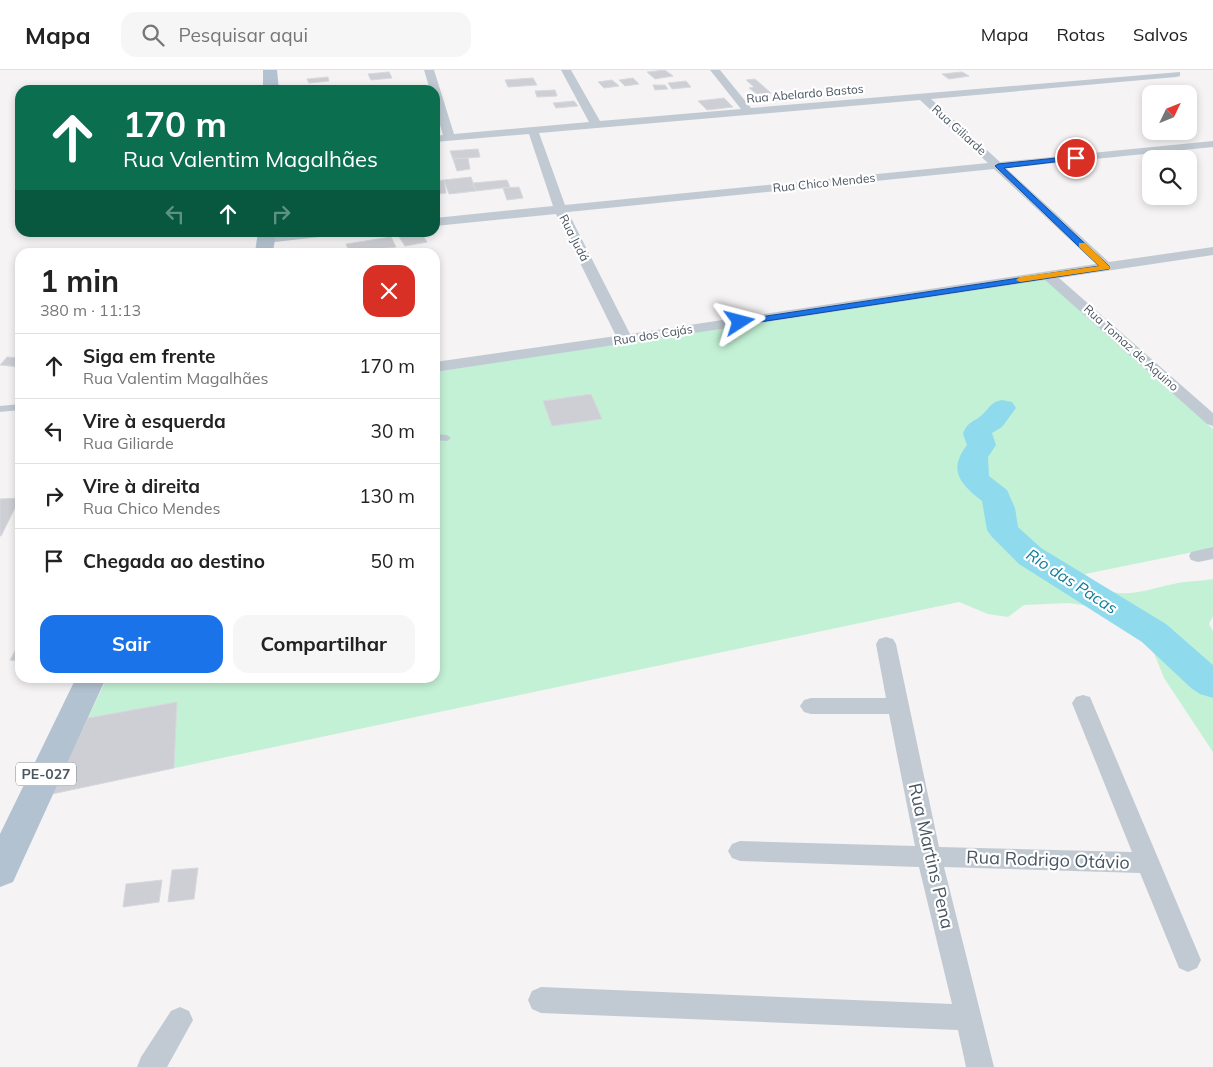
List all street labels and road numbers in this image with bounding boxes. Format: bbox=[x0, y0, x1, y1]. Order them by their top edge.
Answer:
street label: Rua Abelardo Bastos bbox=[746, 81, 864, 106]
street label: Rua Giliarde bbox=[929, 101, 990, 158]
street label: Rua Chico Mendes bbox=[772, 170, 876, 195]
street label: Rua Judá bbox=[556, 212, 593, 264]
street label: Rua Tomaz de Aquino bbox=[1081, 301, 1182, 394]
street label: Rua dos Cajás bbox=[612, 321, 694, 348]
road number: PE-027 bbox=[16, 762, 76, 786]
street label: Rua Martins Pena bbox=[904, 781, 959, 931]
street label: Rua Rodrigo Otávio bbox=[966, 845, 1130, 874]

